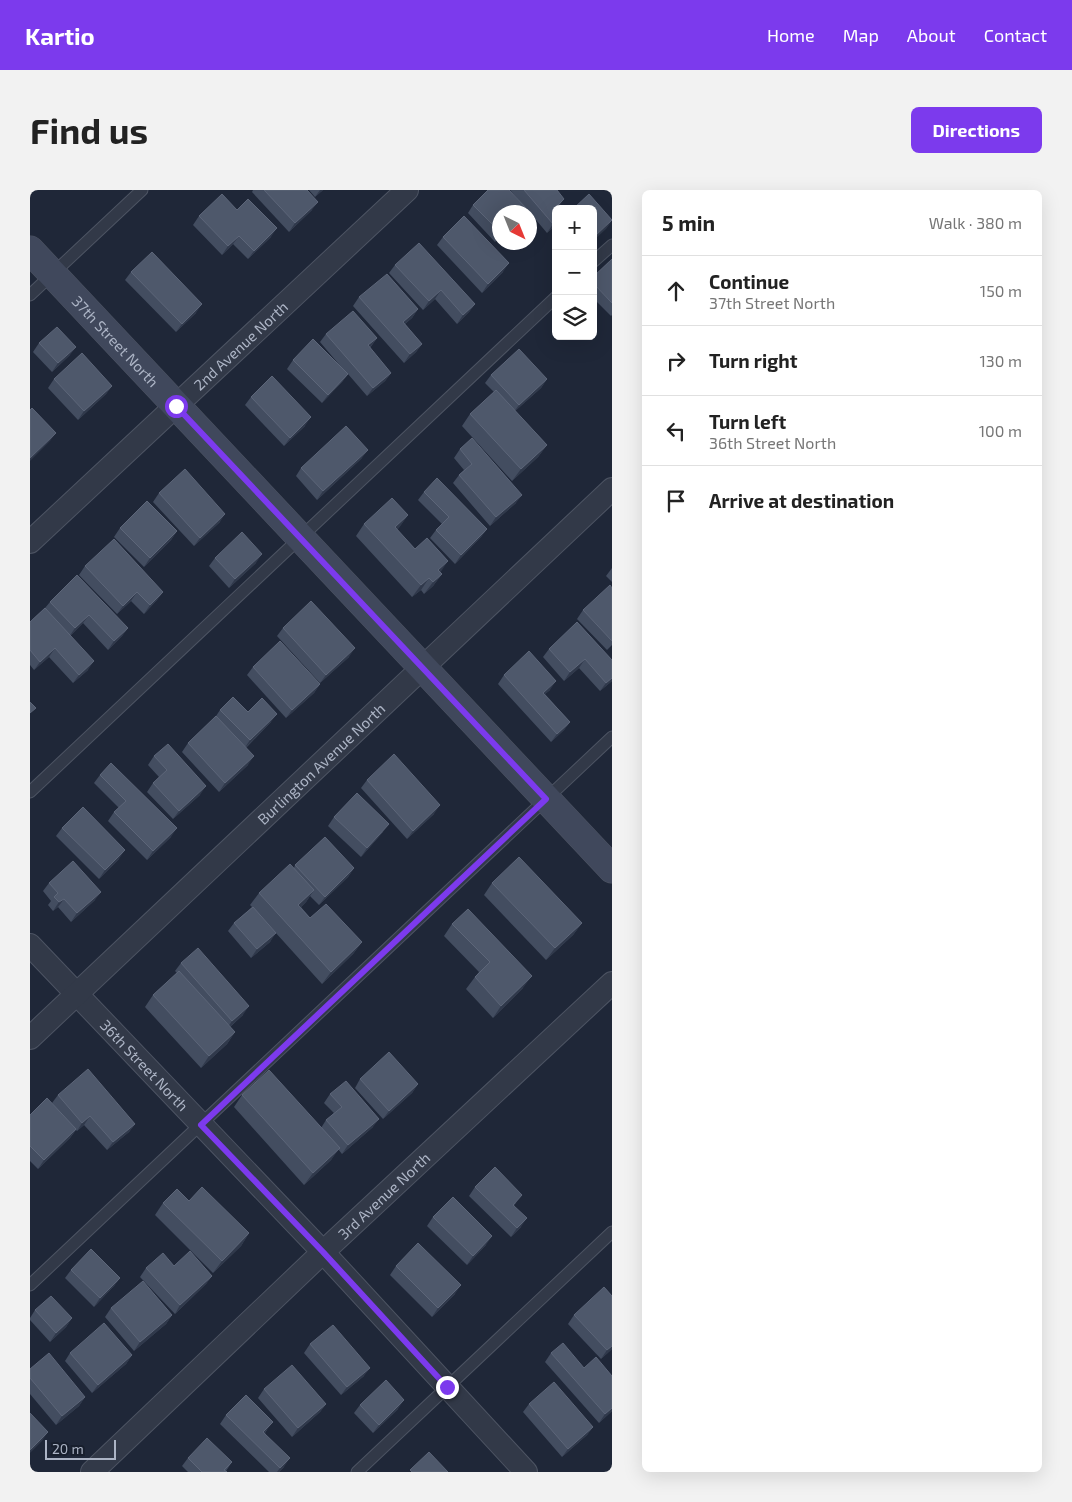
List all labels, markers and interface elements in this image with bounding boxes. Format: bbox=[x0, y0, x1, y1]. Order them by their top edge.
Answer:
text: Kartio bbox=[25, 21, 95, 50]
text: Home bbox=[767, 24, 815, 46]
text: Map bbox=[843, 24, 879, 46]
text: About bbox=[907, 24, 956, 46]
text: Contact bbox=[984, 24, 1047, 46]
button: Directions bbox=[911, 107, 1042, 153]
text: Find us bbox=[30, 109, 148, 151]
north arrow bbox=[492, 205, 537, 250]
map controls bbox=[552, 205, 597, 340]
button: + bbox=[552, 205, 597, 250]
text: 5 min bbox=[662, 210, 715, 235]
text: Walk · 380 m bbox=[929, 213, 1022, 232]
button: − bbox=[552, 250, 597, 295]
text: Continue bbox=[709, 270, 789, 293]
icon: ahead bbox=[662, 277, 690, 305]
text: 150 m bbox=[980, 281, 1022, 300]
street label: 37th Street North bbox=[68, 292, 163, 390]
text: 37th Street North bbox=[709, 293, 835, 312]
button: layers bbox=[552, 295, 597, 340]
street label: 2nd Avenue North bbox=[190, 297, 291, 394]
icon: right bbox=[662, 347, 690, 375]
text: Turn right bbox=[709, 349, 797, 372]
text: 130 m bbox=[980, 351, 1022, 370]
route start bbox=[165, 395, 188, 418]
text: Turn left bbox=[709, 410, 786, 433]
icon: left bbox=[662, 417, 690, 445]
text: 100 m bbox=[979, 421, 1022, 440]
text: 36th Street North bbox=[709, 433, 836, 452]
icon: arrive bbox=[662, 487, 690, 515]
text: Arrive at destination bbox=[709, 489, 894, 512]
street label: Burlington Avenue North bbox=[254, 699, 388, 828]
street label: 36th Street North bbox=[97, 1016, 192, 1114]
street label: 3rd Avenue North bbox=[334, 1148, 433, 1243]
route end bbox=[436, 1376, 459, 1399]
scale bar bbox=[45, 1437, 116, 1460]
text: 20 m bbox=[52, 1440, 84, 1457]

